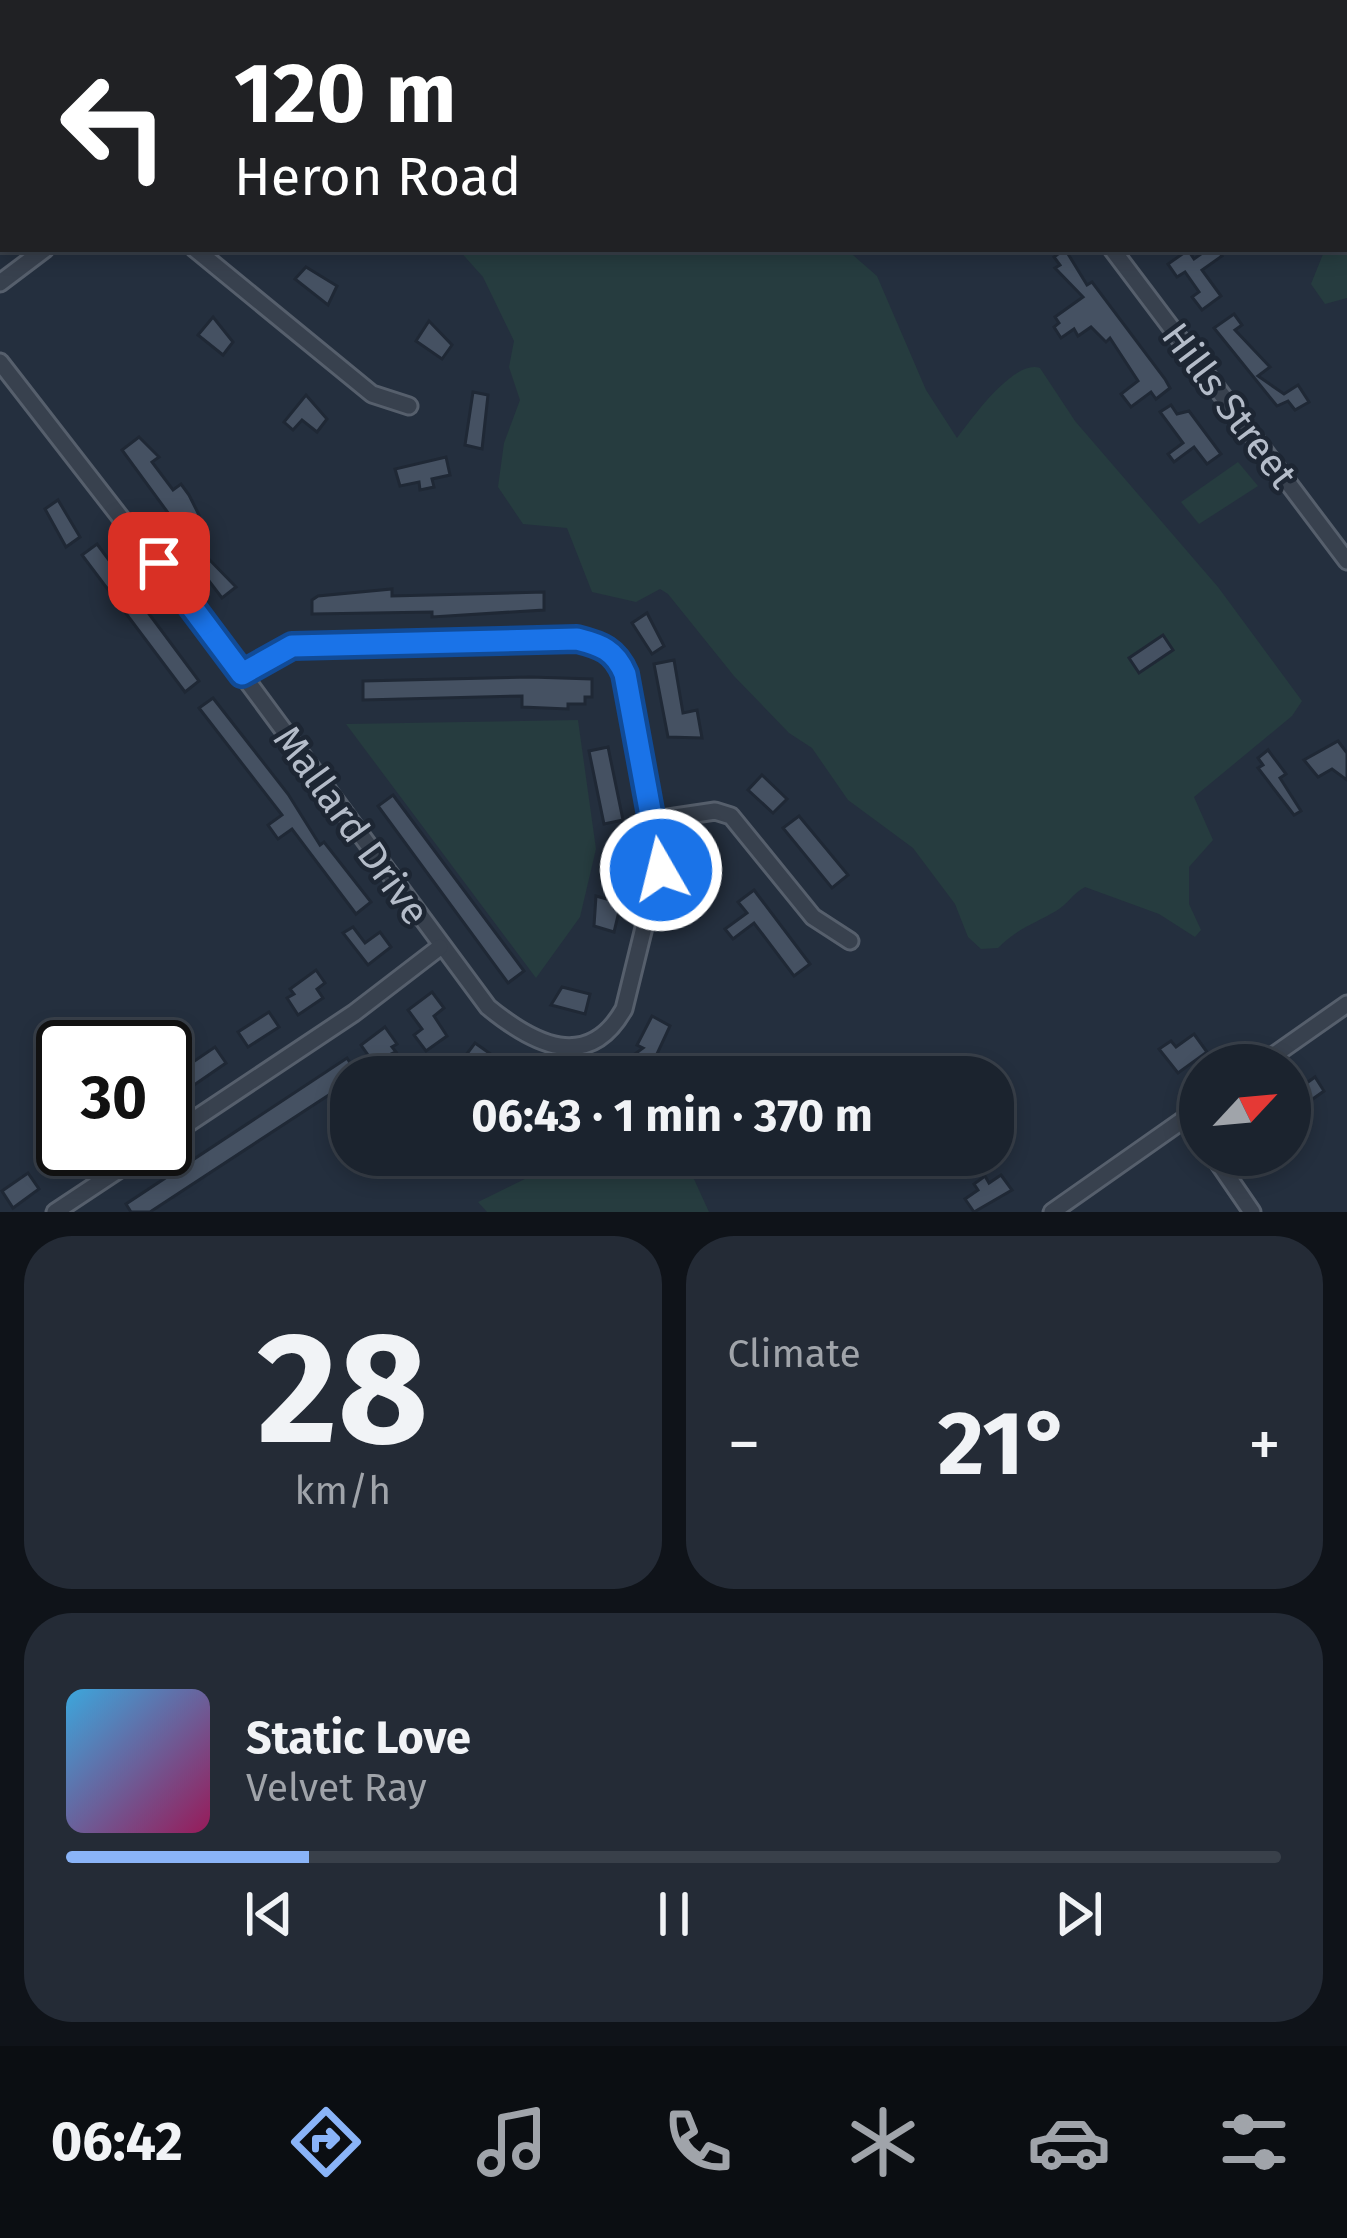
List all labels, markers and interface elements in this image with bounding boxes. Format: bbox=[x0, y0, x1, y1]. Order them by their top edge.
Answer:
text: 120 m bbox=[234, 43, 456, 144]
icon: left bbox=[36, 48, 192, 204]
text: Heron Road bbox=[234, 145, 521, 209]
street label: Hills Street bbox=[1152, 314, 1307, 498]
pin bbox=[108, 512, 210, 614]
icon: arrive bbox=[126, 530, 192, 596]
street label: Mallard Drive bbox=[264, 717, 439, 934]
position arrow bbox=[598, 807, 724, 933]
speed limit sign: 30 bbox=[36, 1020, 192, 1176]
north arrow bbox=[1179, 1044, 1311, 1176]
map controls bbox=[1179, 1044, 1311, 1176]
text: 06:43 · 1 min · 370 m bbox=[471, 1089, 873, 1143]
text: 28 bbox=[257, 1296, 428, 1483]
text: Climate bbox=[728, 1331, 861, 1377]
text: 21° bbox=[938, 1390, 1071, 1498]
text: − bbox=[728, 1405, 761, 1484]
text: + bbox=[1248, 1405, 1281, 1484]
text: km/h bbox=[294, 1468, 391, 1514]
text: Static Love bbox=[246, 1711, 471, 1765]
text: Velvet Ray bbox=[246, 1765, 427, 1811]
icon: previous bbox=[236, 1881, 302, 1947]
icon: pause bbox=[641, 1881, 707, 1947]
icon: next bbox=[1046, 1881, 1112, 1947]
icon: directions bbox=[284, 2100, 368, 2184]
icon: music bbox=[470, 2100, 554, 2184]
icon: phone bbox=[656, 2100, 740, 2184]
icon: climate bbox=[841, 2100, 925, 2184]
icon: car bbox=[1027, 2100, 1111, 2184]
icon: filters bbox=[1212, 2100, 1296, 2184]
text: 06:42 bbox=[51, 2110, 183, 2174]

